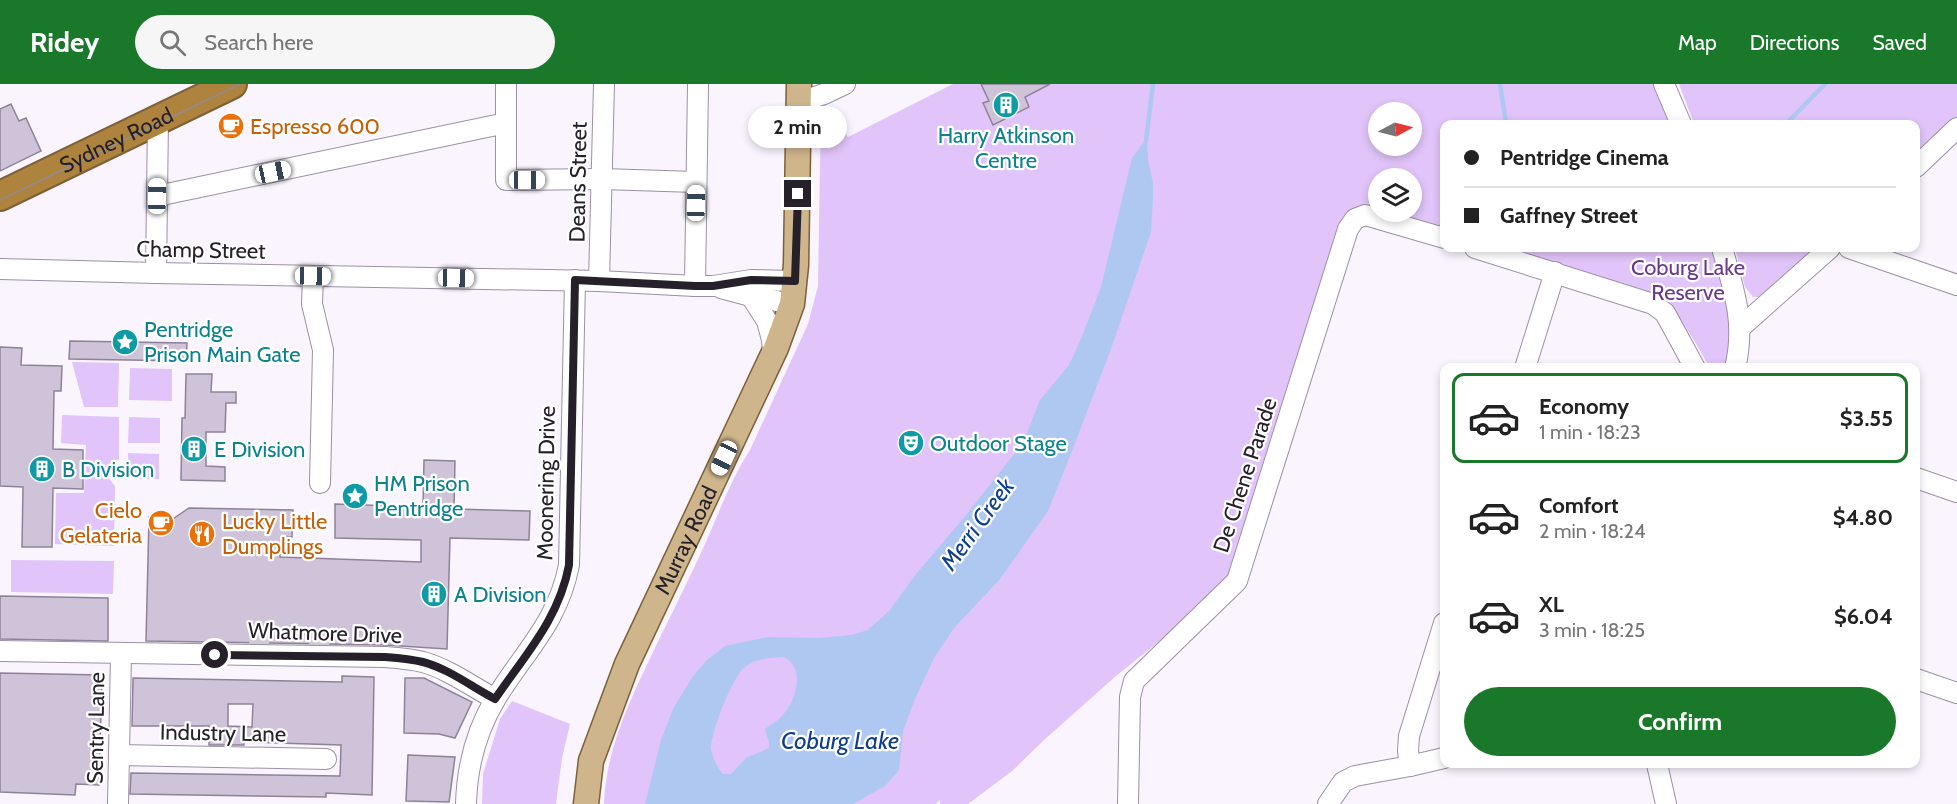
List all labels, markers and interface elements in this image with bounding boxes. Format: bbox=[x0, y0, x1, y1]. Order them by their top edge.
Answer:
search box bbox=[135, 15, 555, 69]
text: Ridey bbox=[30, 25, 99, 59]
icon: search bbox=[156, 26, 189, 59]
text: Search here bbox=[204, 29, 314, 56]
text: Map bbox=[1678, 30, 1717, 55]
text: Directions bbox=[1750, 30, 1839, 55]
text: Saved bbox=[1872, 30, 1927, 55]
building icon: Harry Atkinson Centre bbox=[991, 90, 1021, 120]
street label: Sydney Road bbox=[55, 101, 177, 179]
north arrow bbox=[1368, 102, 1422, 156]
map controls bbox=[1368, 102, 1422, 222]
callout: 2 min bbox=[748, 107, 848, 149]
cafe icon: Espresso 600 bbox=[216, 111, 246, 141]
place label: Espresso 600 bbox=[250, 113, 380, 140]
text: 2 min bbox=[773, 115, 822, 139]
street label: Deans Street bbox=[563, 121, 593, 243]
place label: Harry Atkinson Centre bbox=[938, 122, 1074, 174]
text: Pentridge Cinema bbox=[1500, 144, 1669, 171]
car bbox=[254, 159, 292, 185]
button: layers bbox=[1368, 168, 1422, 222]
car bbox=[509, 171, 545, 189]
car bbox=[148, 178, 166, 214]
route end bbox=[784, 180, 811, 207]
car bbox=[687, 185, 705, 221]
text: Gaffney Street bbox=[1500, 202, 1638, 229]
street label: Champ Street bbox=[136, 235, 266, 265]
park label: Coburg Lake Reserve bbox=[1631, 254, 1745, 306]
car bbox=[295, 267, 331, 285]
car bbox=[438, 269, 474, 287]
place label: Pentridge Prison Main Gate bbox=[144, 316, 300, 368]
place icon: Pentridge Prison Main Gate bbox=[110, 327, 140, 357]
icon: car bbox=[1467, 391, 1521, 445]
text: Economy bbox=[1539, 393, 1629, 420]
street label: De Chene Parade bbox=[1207, 394, 1283, 556]
text: $3.55 bbox=[1840, 405, 1893, 432]
street label: Moonering Drive bbox=[531, 406, 561, 560]
text: 1 min · 18:23 bbox=[1539, 420, 1641, 444]
theatre icon: Outdoor Stage bbox=[896, 428, 926, 458]
place label: Outdoor Stage bbox=[930, 430, 1067, 457]
building icon: E Division bbox=[179, 434, 209, 464]
place label: E Division bbox=[214, 436, 305, 463]
car bbox=[708, 438, 740, 478]
building icon: B Division bbox=[27, 454, 57, 484]
place label: B Division bbox=[62, 456, 154, 483]
place label: HM Prison Pentridge bbox=[374, 470, 470, 522]
water label: Merri Creek bbox=[933, 472, 1020, 576]
place icon: HM Prison Pentridge bbox=[340, 481, 370, 511]
street label: Murray Road bbox=[648, 481, 723, 598]
icon: car bbox=[1467, 490, 1521, 544]
text: Comfort bbox=[1539, 492, 1618, 519]
place label: Cielo Gelateria bbox=[60, 497, 142, 549]
text: $4.80 bbox=[1833, 504, 1893, 531]
cafe icon: Cielo Gelateria bbox=[146, 508, 176, 538]
place label: Lucky Little Dumplings bbox=[222, 508, 327, 560]
restaurant icon: Lucky Little Dumplings bbox=[187, 519, 217, 549]
text: 2 min · 18:24 bbox=[1539, 519, 1646, 543]
building icon: A Division bbox=[419, 579, 449, 609]
place label: A Division bbox=[454, 581, 547, 608]
icon: car bbox=[1467, 589, 1521, 643]
text: XL bbox=[1539, 591, 1564, 618]
text: $6.04 bbox=[1834, 603, 1893, 630]
street label: Whatmore Drive bbox=[248, 617, 402, 649]
text: 3 min · 18:25 bbox=[1539, 618, 1645, 642]
route start bbox=[201, 641, 228, 668]
street label: Sentry Lane bbox=[82, 672, 110, 784]
button: Confirm bbox=[1464, 687, 1896, 756]
street label: Industry Lane bbox=[160, 718, 286, 748]
water label: Coburg Lake bbox=[781, 726, 899, 755]

